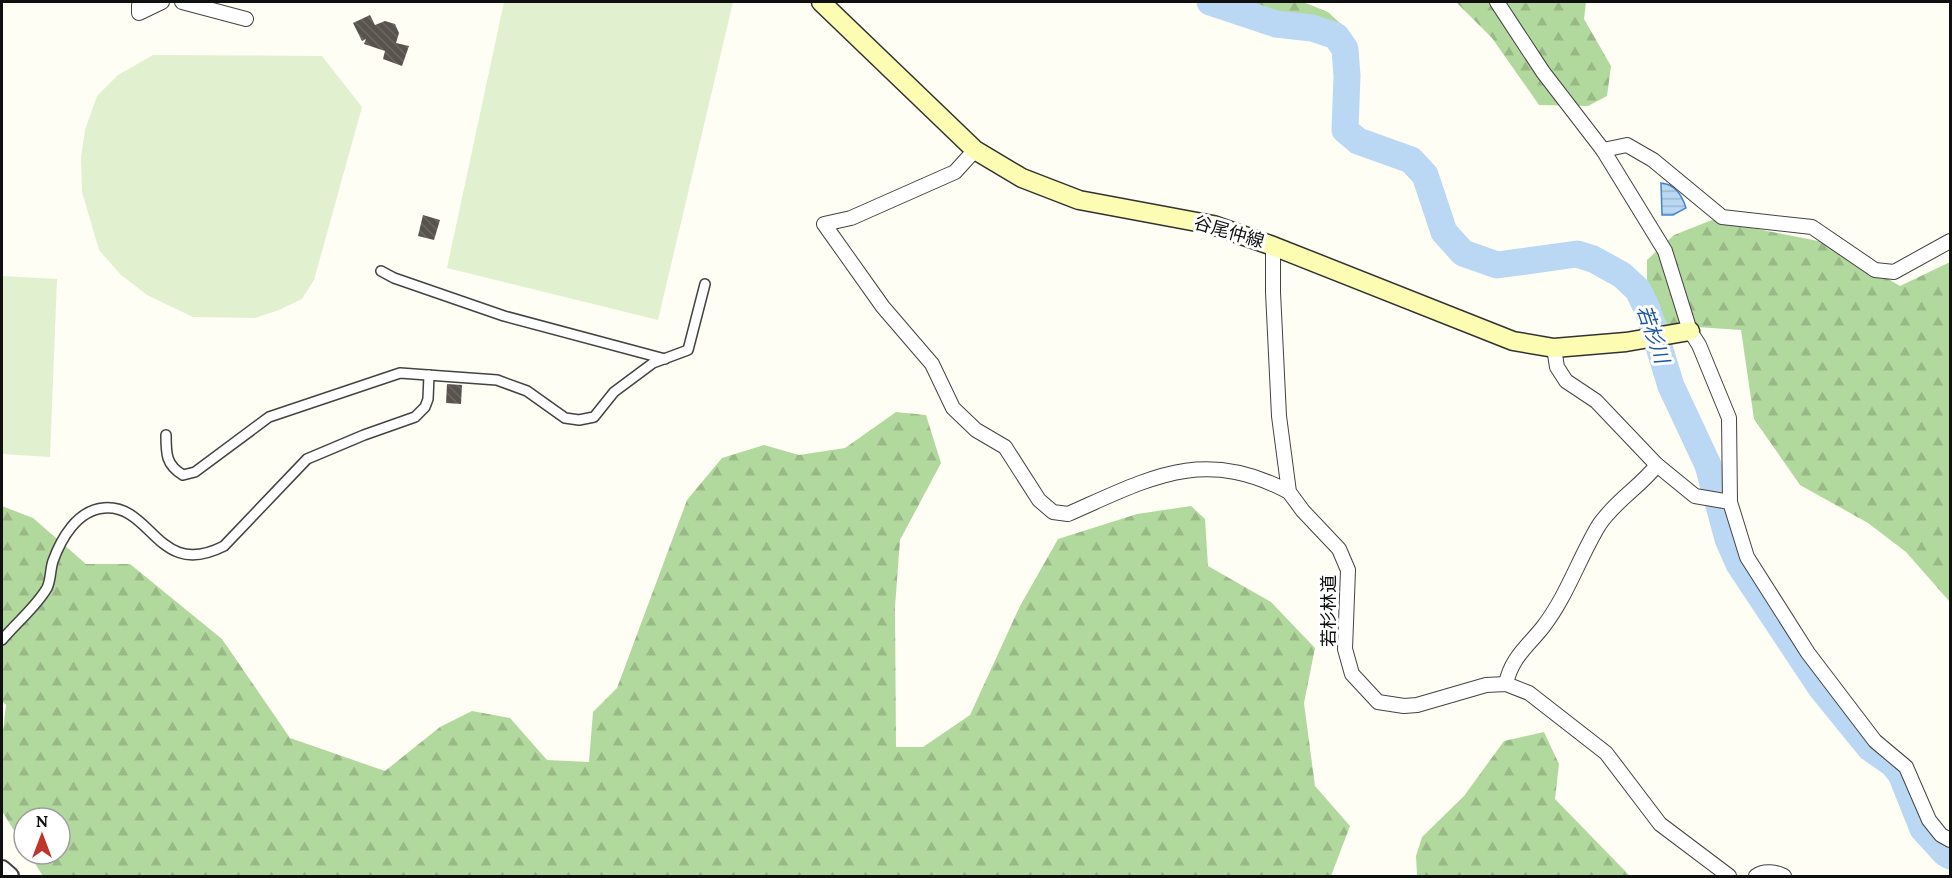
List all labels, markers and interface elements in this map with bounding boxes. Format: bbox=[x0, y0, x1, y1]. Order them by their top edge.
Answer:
street label: 谷尾仲線 bbox=[1191, 211, 1267, 252]
water label: 若杉川 bbox=[1632, 301, 1676, 368]
street label: 若杉林道 bbox=[1317, 575, 1340, 647]
north arrow bbox=[12, 806, 72, 866]
text: N bbox=[36, 811, 48, 831]

